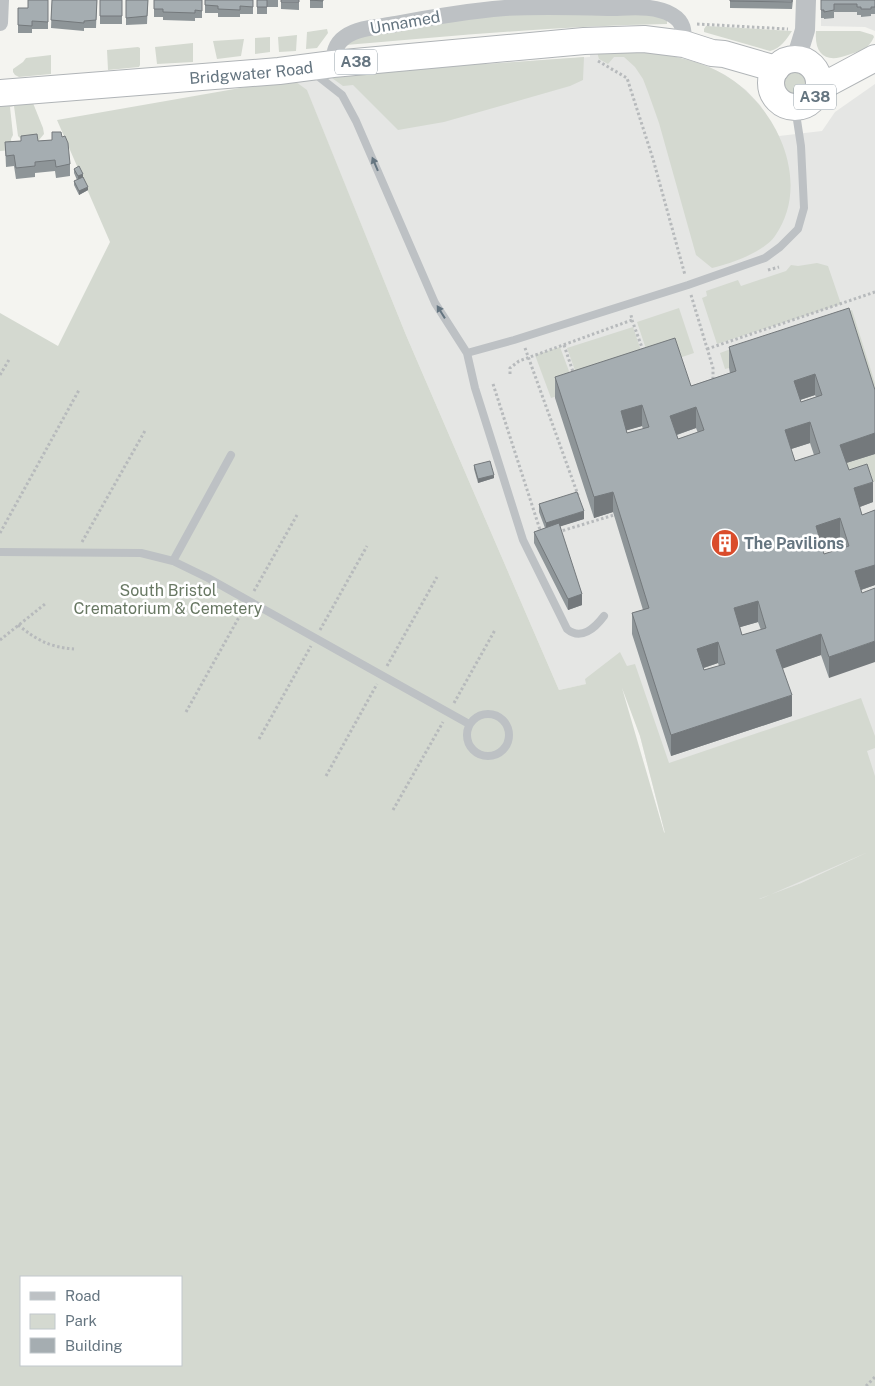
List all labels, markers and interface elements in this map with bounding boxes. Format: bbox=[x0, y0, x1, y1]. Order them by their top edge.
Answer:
street label: Unnamed bbox=[368, 7, 442, 38]
road number: A38 bbox=[335, 50, 377, 74]
street label: Bridgwater Road bbox=[188, 58, 314, 88]
road number: A38 bbox=[794, 84, 836, 110]
one-way arrow bbox=[370, 157, 378, 171]
one-way arrow bbox=[436, 305, 446, 318]
building icon: The Pavilions bbox=[710, 528, 740, 558]
place label: The Pavilions bbox=[744, 534, 844, 553]
park label: South Bristol Crematorium & Cemetery bbox=[74, 581, 263, 618]
legend bbox=[20, 1276, 182, 1366]
text: Road bbox=[65, 1287, 101, 1304]
text: Park bbox=[65, 1312, 97, 1329]
text: Building bbox=[65, 1337, 123, 1354]

